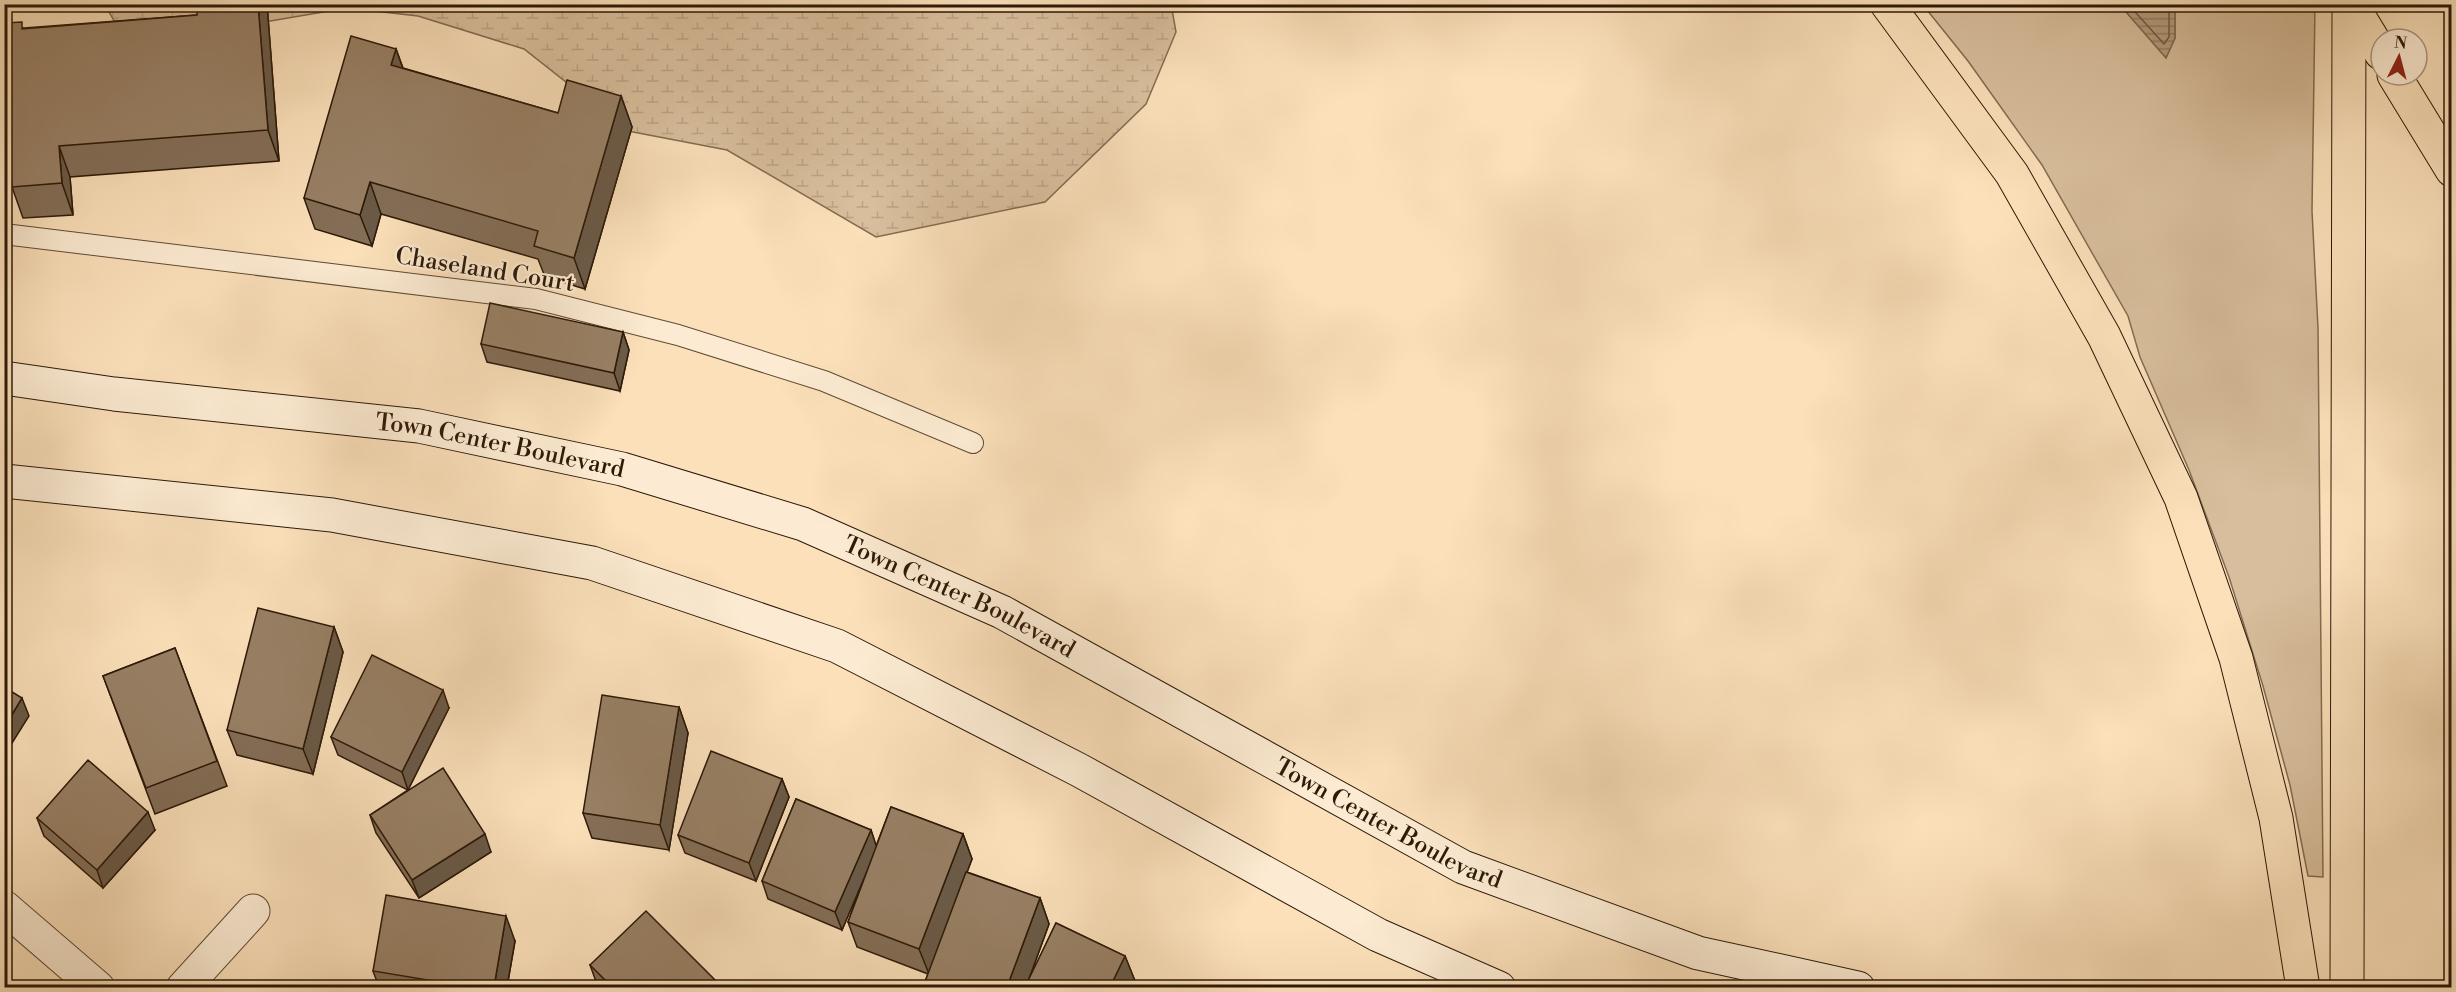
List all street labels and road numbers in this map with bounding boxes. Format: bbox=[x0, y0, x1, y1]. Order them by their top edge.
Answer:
street label: Chaseland Court bbox=[393, 241, 577, 299]
street label: Town Center Boulevard bbox=[374, 408, 628, 485]
street label: Town Center Boulevard bbox=[838, 530, 1080, 666]
street label: Town Center Boulevard bbox=[1269, 752, 1506, 896]

